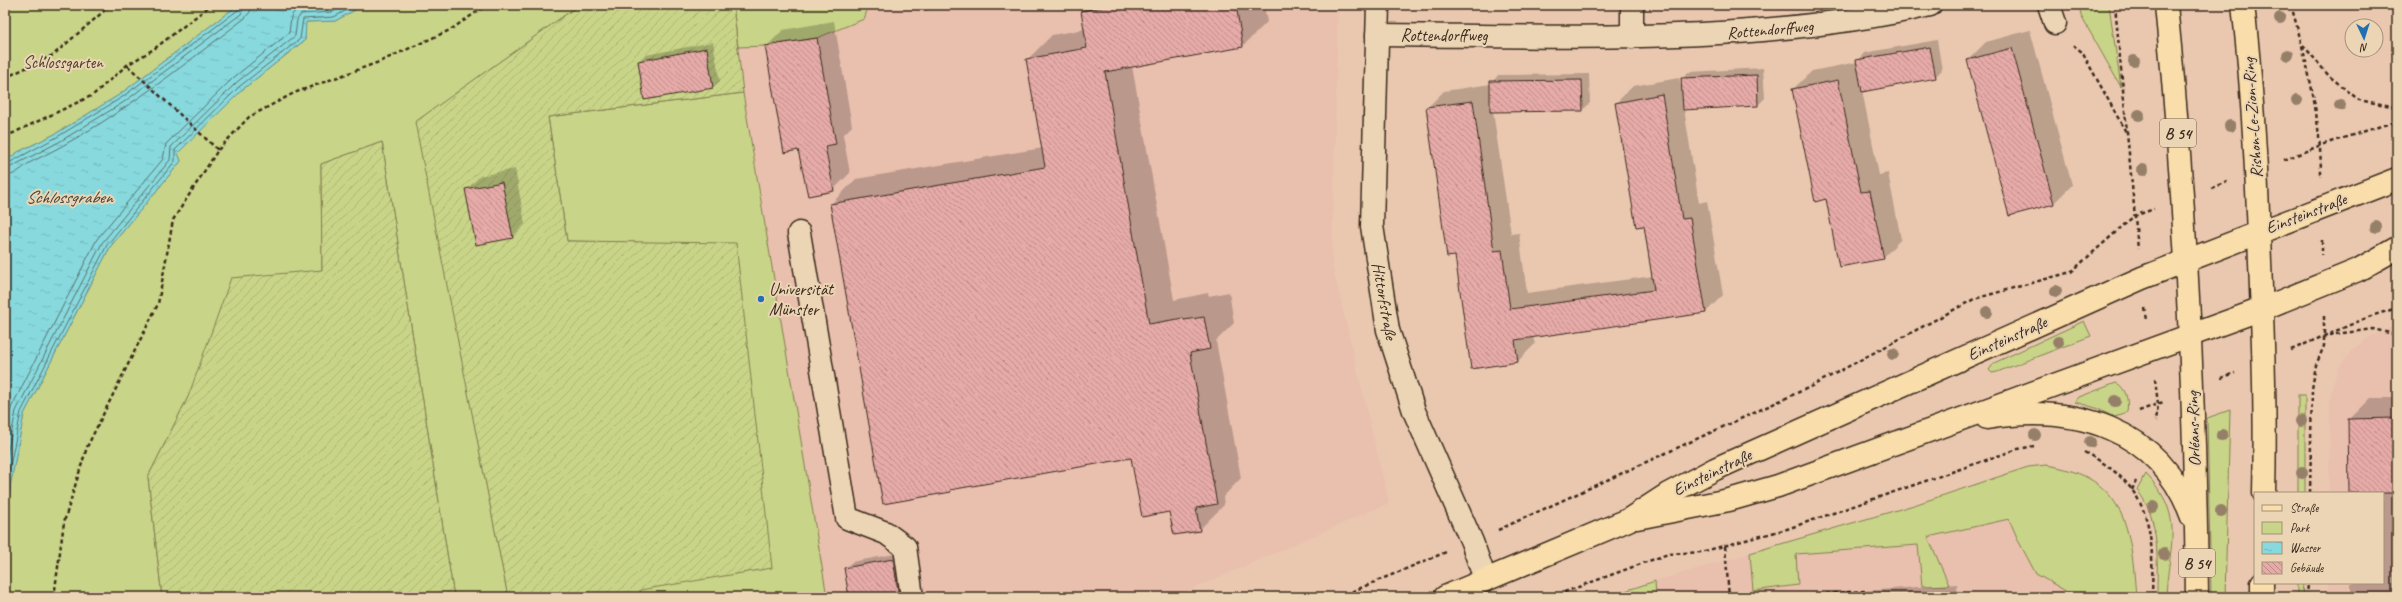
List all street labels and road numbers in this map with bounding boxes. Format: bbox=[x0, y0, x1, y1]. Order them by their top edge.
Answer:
street label: Rottendorffweg bbox=[1726, 15, 1815, 44]
street label: Rottendorffweg bbox=[1400, 25, 1488, 46]
street label: Rishon-Le-Zion-Ring bbox=[2238, 55, 2267, 179]
road number: B 54 bbox=[2160, 119, 2196, 147]
street label: Einsteinstraße bbox=[2263, 188, 2351, 238]
street label: Hittorfstraße bbox=[1367, 261, 1402, 343]
street label: Einsteinstraße bbox=[1964, 311, 2052, 365]
street label: Orléans-Ring bbox=[2182, 389, 2205, 467]
street label: Einsteinstraße bbox=[1670, 444, 1756, 500]
road number: B 54 bbox=[2179, 549, 2215, 577]

